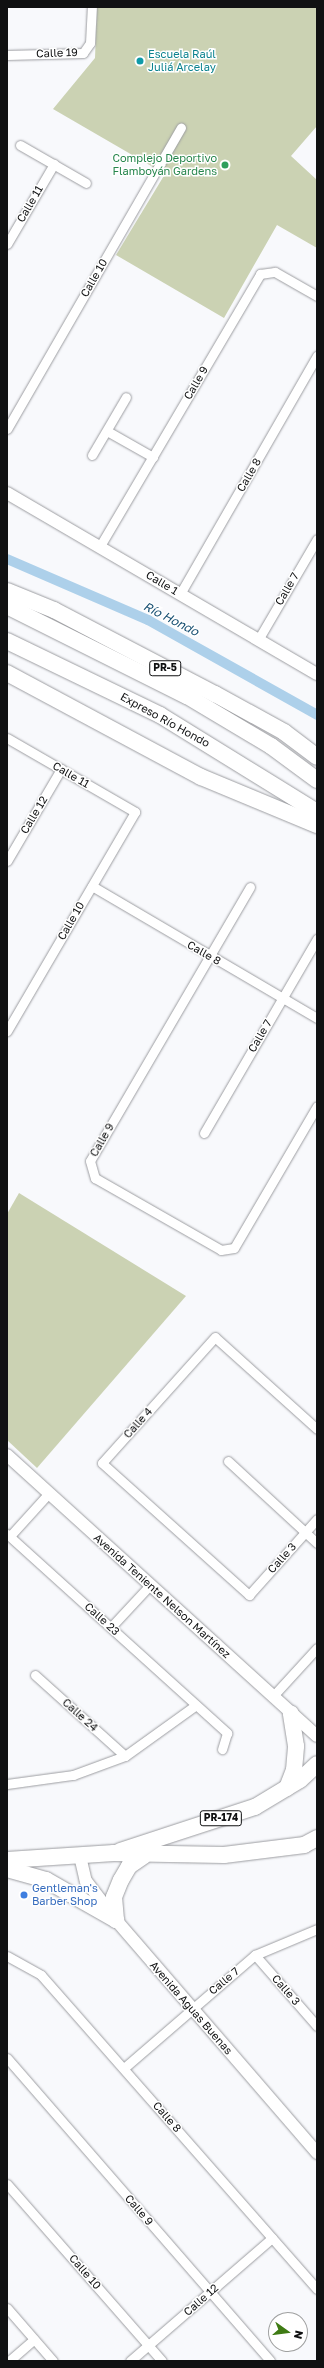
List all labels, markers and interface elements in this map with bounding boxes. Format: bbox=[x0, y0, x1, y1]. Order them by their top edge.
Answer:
street label: Calle 19 bbox=[36, 46, 78, 60]
place label: Escuela Raúl Juliá Arcelay bbox=[148, 48, 216, 74]
marker: Escuela Raúl Juliá Arcelay bbox=[135, 56, 145, 66]
place label: Complejo Deportivo Flamboyán Gardens bbox=[112, 152, 217, 178]
marker: Complejo Deportivo Flamboyán Gardens bbox=[220, 160, 230, 170]
street label: Calle 11 bbox=[14, 183, 46, 225]
street label: Calle 10 bbox=[78, 257, 110, 299]
street label: Calle 9 bbox=[181, 364, 211, 402]
street label: Calle 8 bbox=[234, 456, 264, 494]
street label: Calle 1 bbox=[144, 568, 180, 598]
street label: Calle 7 bbox=[272, 570, 302, 608]
water label: Río Hondo bbox=[141, 599, 201, 639]
road number: PR-5 bbox=[149, 660, 181, 676]
street label: Expreso Río Hondo bbox=[118, 690, 212, 750]
street label: Calle 11 bbox=[50, 759, 92, 791]
street label: Calle 12 bbox=[18, 794, 50, 836]
street label: Calle 10 bbox=[55, 900, 87, 942]
street label: Calle 8 bbox=[185, 938, 223, 968]
street label: Calle 7 bbox=[245, 1017, 275, 1055]
street label: Calle 9 bbox=[87, 1121, 117, 1159]
street label: Calle 4 bbox=[121, 1405, 155, 1441]
street label: Avenida Teniente Nelson Martínez bbox=[91, 1531, 233, 1661]
street label: Calle 3 bbox=[265, 1540, 299, 1576]
street label: Calle 23 bbox=[82, 1600, 122, 1638]
street label: Calle 24 bbox=[60, 1696, 100, 1734]
road number: PR-174 bbox=[199, 1810, 243, 1826]
place label: Gentleman's Barber Shop bbox=[32, 1882, 98, 1908]
marker: Gentleman's Barber Shop bbox=[19, 1890, 29, 1900]
street label: Avenida Aguas Buenas bbox=[147, 1959, 235, 2057]
street label: Calle 7 bbox=[206, 1965, 242, 1997]
street label: Calle 3 bbox=[269, 1972, 303, 2008]
street label: Calle 8 bbox=[150, 2099, 184, 2135]
street label: Calle 9 bbox=[122, 2192, 156, 2228]
street label: Calle 10 bbox=[66, 2252, 104, 2292]
street label: Calle 12 bbox=[181, 2281, 221, 2319]
north arrow bbox=[268, 2312, 308, 2352]
text: N bbox=[292, 2329, 306, 2340]

